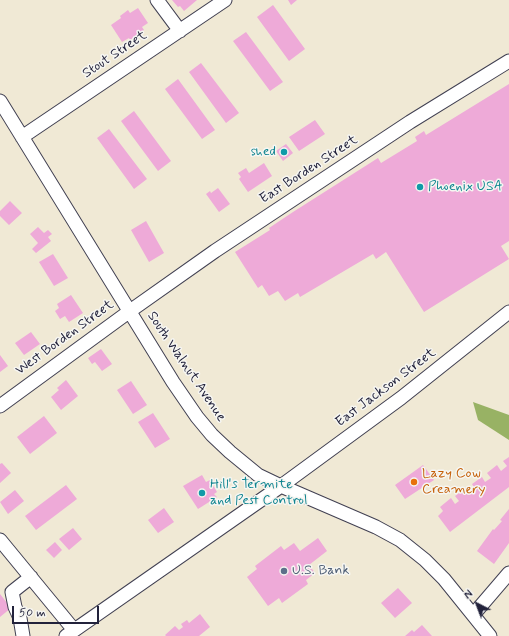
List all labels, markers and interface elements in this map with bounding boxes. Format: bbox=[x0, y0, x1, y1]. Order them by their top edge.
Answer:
street label: Stout Street bbox=[80, 27, 150, 83]
street label: East Borden Street bbox=[257, 132, 361, 208]
place label: shed bbox=[251, 144, 276, 160]
marker: shed bbox=[279, 147, 289, 157]
place label: Phoenix USA bbox=[428, 179, 502, 195]
marker: Phoenix USA bbox=[415, 182, 425, 192]
street label: West Borden Street bbox=[13, 297, 117, 379]
street label: South Walnut Avenue bbox=[143, 309, 229, 425]
street label: East Jackson Street bbox=[333, 345, 439, 431]
place label: Lazy Cow Creamery bbox=[422, 466, 485, 498]
place label: Hill's Termite and Pest Control bbox=[210, 477, 307, 510]
marker: Lazy Cow Creamery bbox=[409, 477, 419, 487]
marker: Hill's Termite and Pest Control bbox=[197, 488, 207, 498]
place label: U.S. Bank bbox=[292, 563, 349, 579]
marker: U.S. Bank bbox=[279, 566, 289, 576]
north arrow bbox=[457, 584, 497, 624]
text: N bbox=[462, 587, 476, 603]
scale bar bbox=[14, 598, 101, 624]
text: 50 m bbox=[19, 605, 46, 621]

